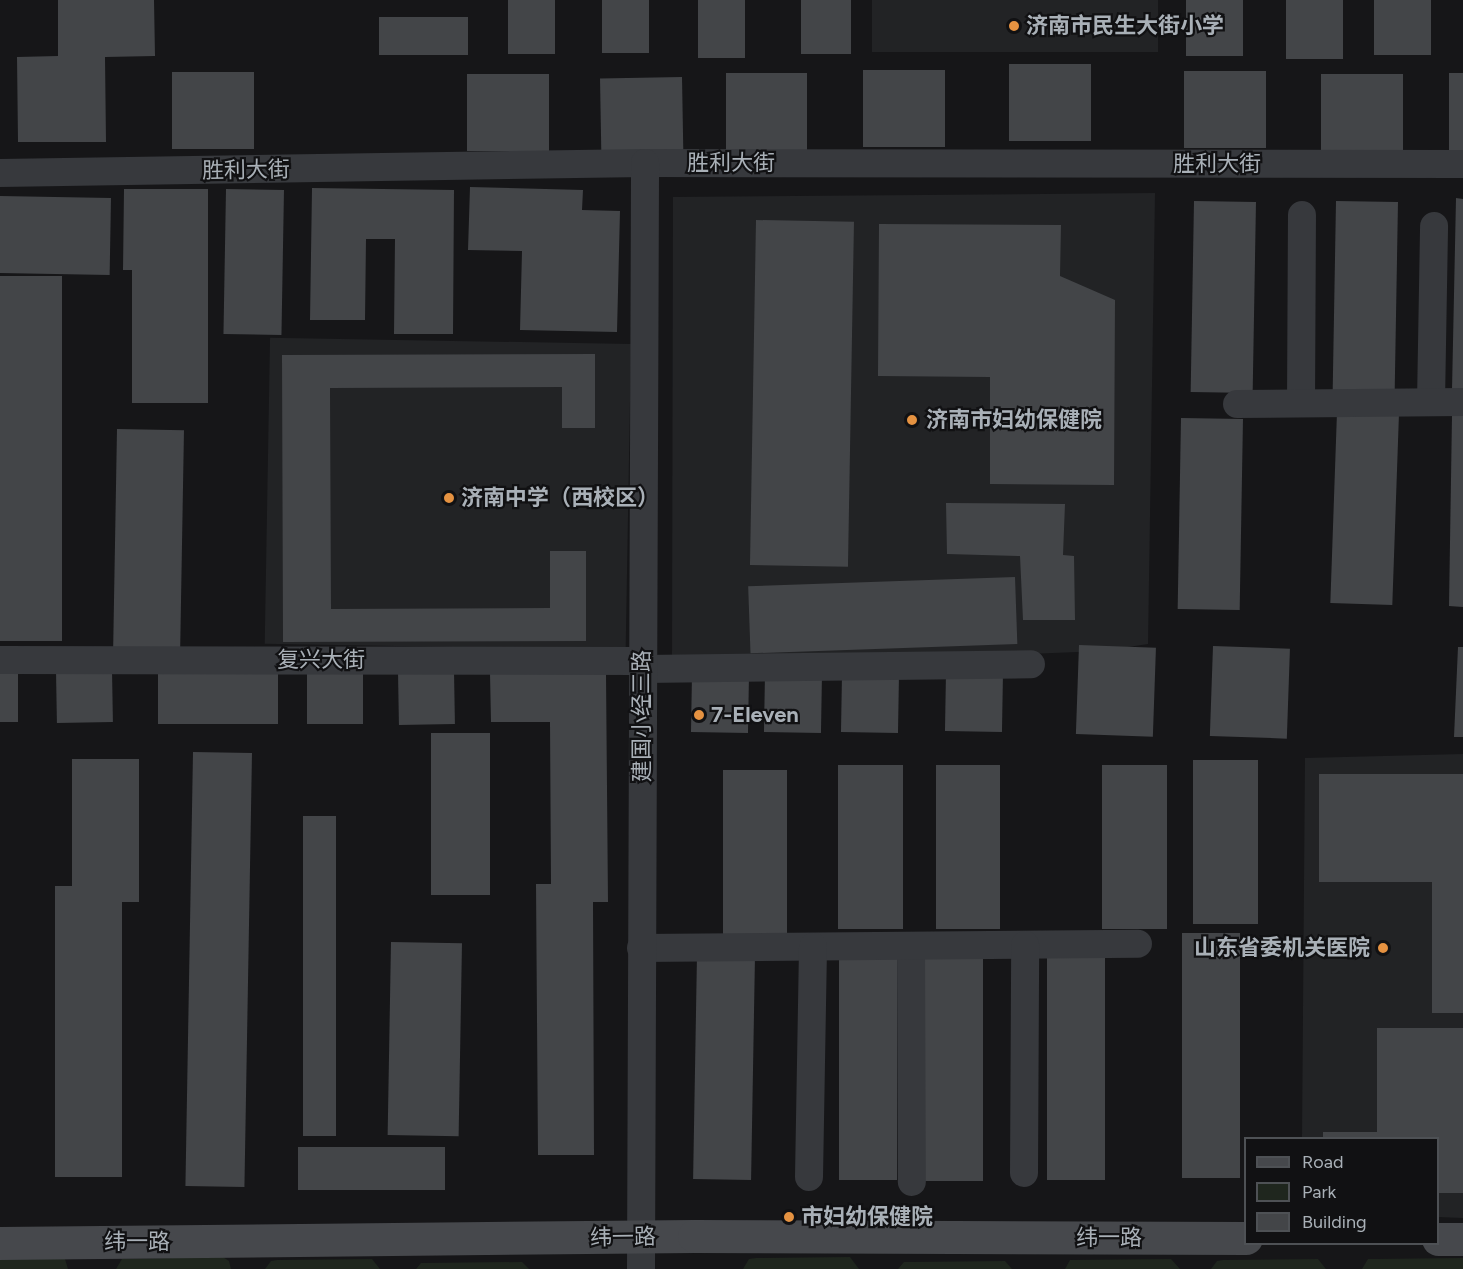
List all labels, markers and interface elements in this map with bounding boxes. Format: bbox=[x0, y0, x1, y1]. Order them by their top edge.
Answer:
place label: 济南市民生大街小学 bbox=[1026, 13, 1224, 39]
marker: 济南市民生大街小学 bbox=[1007, 19, 1021, 33]
street label: 胜利大街 bbox=[687, 150, 775, 176]
street label: 胜利大街 bbox=[1173, 151, 1261, 177]
street label: 胜利大街 bbox=[202, 156, 290, 184]
place label: 济南市妇幼保健院 bbox=[926, 407, 1102, 433]
marker: 济南市妇幼保健院 bbox=[903, 411, 921, 429]
place label: 济南中学（西校区） bbox=[461, 485, 659, 511]
marker: 济南中学（西校区） bbox=[442, 491, 456, 505]
street label: 复兴大街 bbox=[277, 647, 365, 673]
street label: 建国小经三路 bbox=[629, 650, 655, 782]
place label: 7-Eleven bbox=[711, 702, 799, 728]
marker: 7-Eleven bbox=[692, 708, 706, 722]
place label: 山东省委机关医院 bbox=[1194, 935, 1370, 961]
marker: 山东省委机关医院 bbox=[1374, 939, 1392, 957]
legend bbox=[1244, 1137, 1439, 1245]
text: Road bbox=[1302, 1151, 1343, 1173]
text: Park bbox=[1302, 1181, 1336, 1203]
place label: 市妇幼保健院 bbox=[801, 1204, 933, 1230]
marker: 市妇幼保健院 bbox=[782, 1210, 796, 1224]
text: Building bbox=[1302, 1211, 1367, 1233]
street label: 纬一路 bbox=[590, 1223, 656, 1251]
street label: 纬一路 bbox=[1076, 1225, 1142, 1251]
street label: 纬一路 bbox=[104, 1229, 170, 1255]

